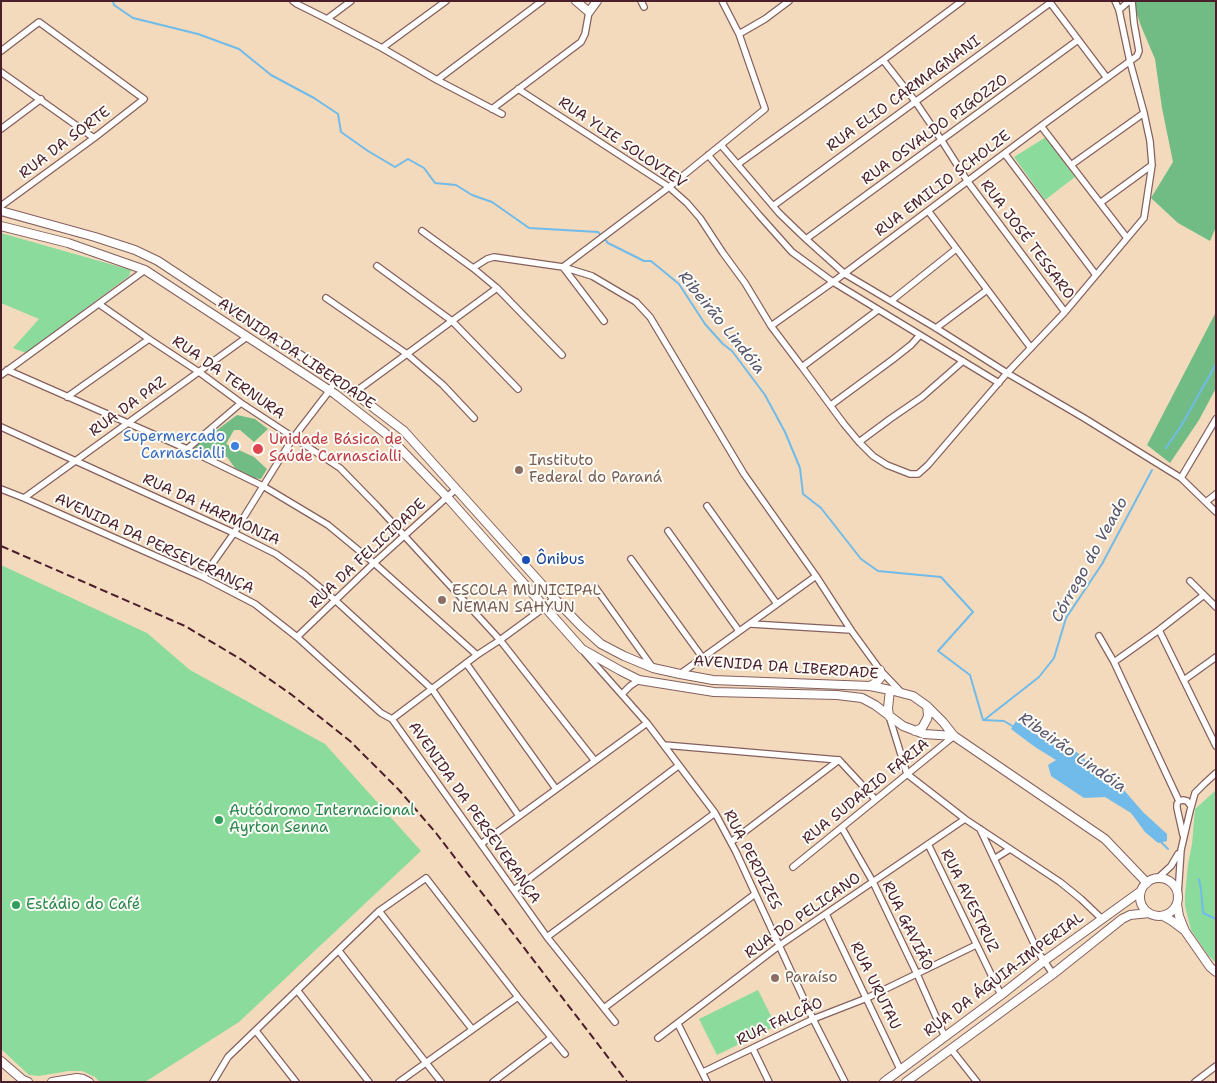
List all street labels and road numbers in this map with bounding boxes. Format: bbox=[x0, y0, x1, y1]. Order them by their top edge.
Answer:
street label: RUA ELIO CARMAGNANI bbox=[823, 32, 985, 156]
street label: RUA OSVALDO PIGOZZO bbox=[859, 71, 1011, 189]
street label: RUA YLIE SOLOVIEV bbox=[555, 93, 689, 193]
street label: RUA DA SORTE bbox=[16, 103, 114, 183]
street label: RUA EMILIO SCHOLZE bbox=[872, 127, 1014, 241]
street label: RUA JOSÉ TESSARO bbox=[976, 177, 1078, 303]
street label: AVENIDA DA LIBERDADE bbox=[214, 295, 378, 413]
street label: RUA DA TERNURA bbox=[168, 332, 288, 424]
street label: RUA DA PAZ bbox=[86, 373, 170, 441]
street label: RUA DA HARMONIA bbox=[139, 470, 283, 550]
street label: AVENIDA DA PERSEVERANÇA bbox=[51, 490, 257, 598]
street label: RUA DA FELICIDADE bbox=[306, 495, 430, 613]
street label: AVENIDA DA LIBERDADE bbox=[693, 653, 879, 683]
street label: AVENIDA DA PERSEVERANÇA bbox=[404, 719, 544, 907]
street label: RUA SUDARIO FARIA bbox=[799, 735, 933, 849]
street label: RUA PERDIZES bbox=[719, 807, 785, 913]
street label: RUA AVESTRUZ bbox=[936, 847, 1002, 955]
street label: RUA DO PELICANO bbox=[741, 869, 865, 963]
street label: RUA GAVIÃO bbox=[878, 878, 936, 974]
street label: RUA DA ÁGUIA-IMPERIAL bbox=[920, 909, 1088, 1041]
street label: RUA URUTAU bbox=[846, 939, 904, 1033]
street label: RUA FALCÃO bbox=[734, 994, 826, 1050]

